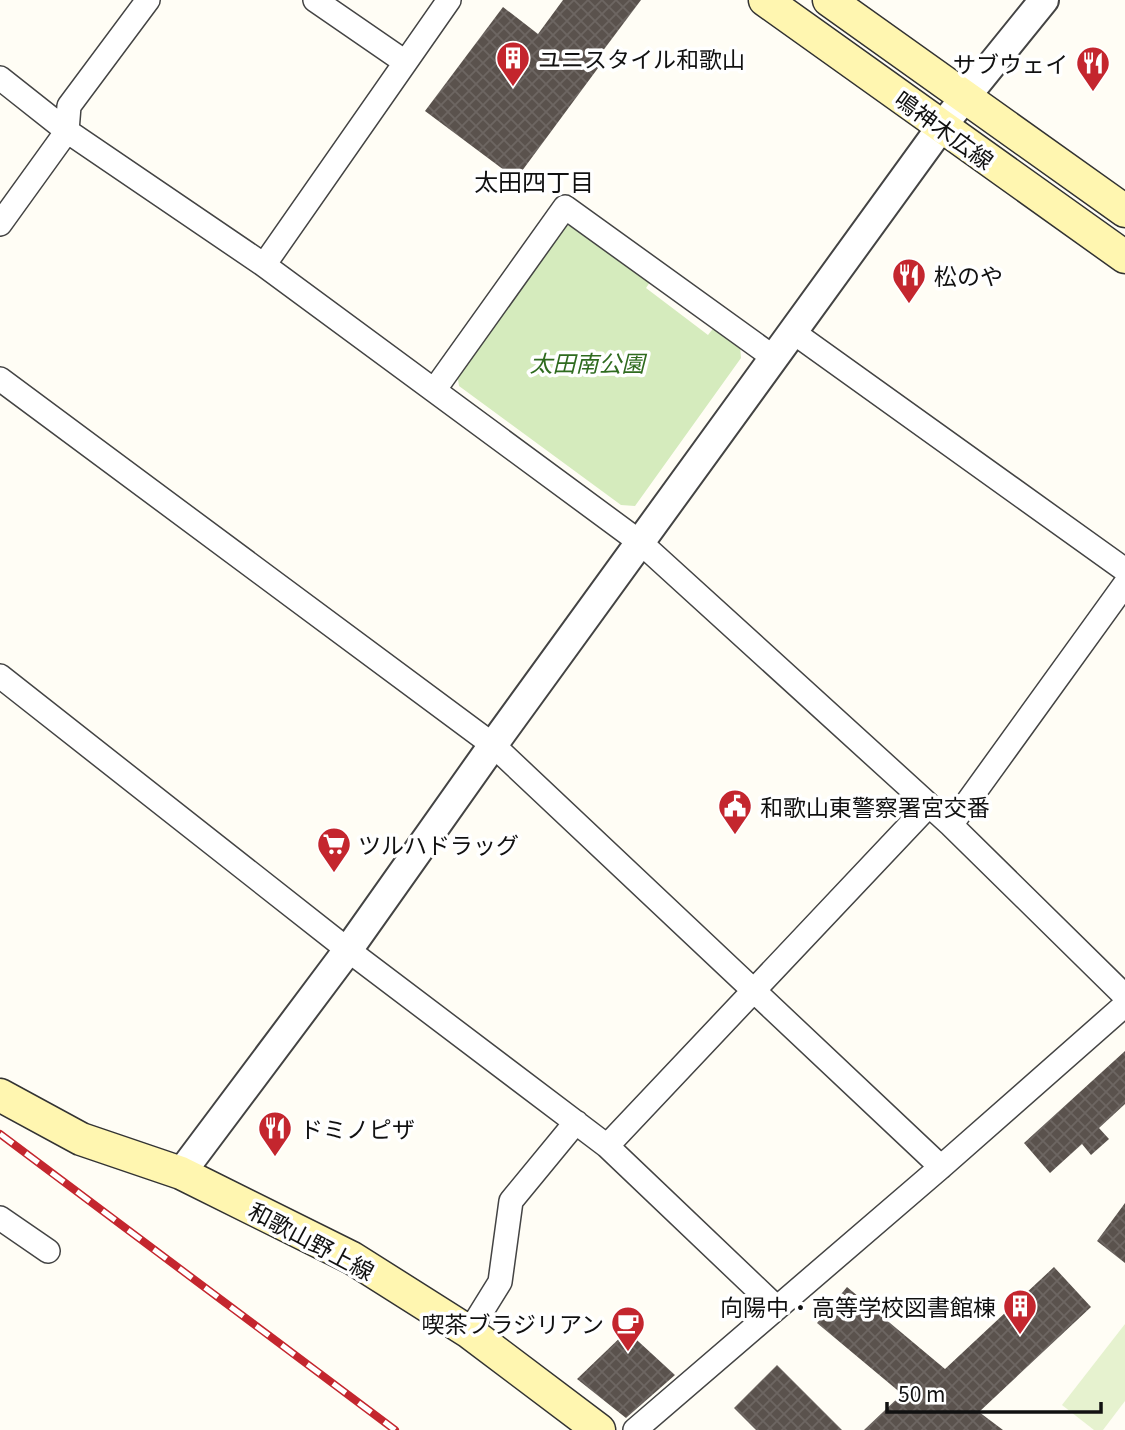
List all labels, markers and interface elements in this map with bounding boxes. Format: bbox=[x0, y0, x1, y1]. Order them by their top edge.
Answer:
building icon: ユニスタイル和歌山 bbox=[494, 39, 532, 88]
place label: ユニスタイル和歌山 bbox=[538, 41, 745, 75]
restaurant icon: サブウェイ bbox=[1074, 44, 1112, 93]
place label: サブウェイ bbox=[953, 46, 1068, 80]
street label: 鳴神木広線 bbox=[888, 81, 1002, 177]
district label: 太田四丁目 bbox=[474, 163, 594, 198]
restaurant icon: 松のや bbox=[890, 256, 928, 305]
place label: 松のや bbox=[934, 258, 1003, 292]
park label: 太田南公園 bbox=[530, 345, 648, 379]
public building icon: 和歌山東警察署宮交番 bbox=[716, 787, 754, 836]
place label: 和歌山東警察署宮交番 bbox=[760, 789, 990, 823]
supermarket icon: ツルハドラッグ bbox=[315, 825, 353, 874]
place label: ツルハドラッグ bbox=[358, 827, 519, 861]
restaurant icon: ドミノピザ bbox=[256, 1109, 294, 1158]
place label: ドミノピザ bbox=[300, 1111, 415, 1145]
street label: 和歌山野上線 bbox=[243, 1193, 381, 1287]
building icon: 向陽中・高等学校図書館棟 bbox=[1001, 1287, 1039, 1336]
place label: 向陽中・高等学校図書館棟 bbox=[720, 1289, 996, 1323]
cafe icon: 喫茶ブラジリアン bbox=[609, 1304, 647, 1353]
place label: 喫茶ブラジリアン bbox=[421, 1306, 604, 1340]
scale bar bbox=[887, 1370, 1100, 1414]
text: 50 m bbox=[898, 1378, 945, 1408]

